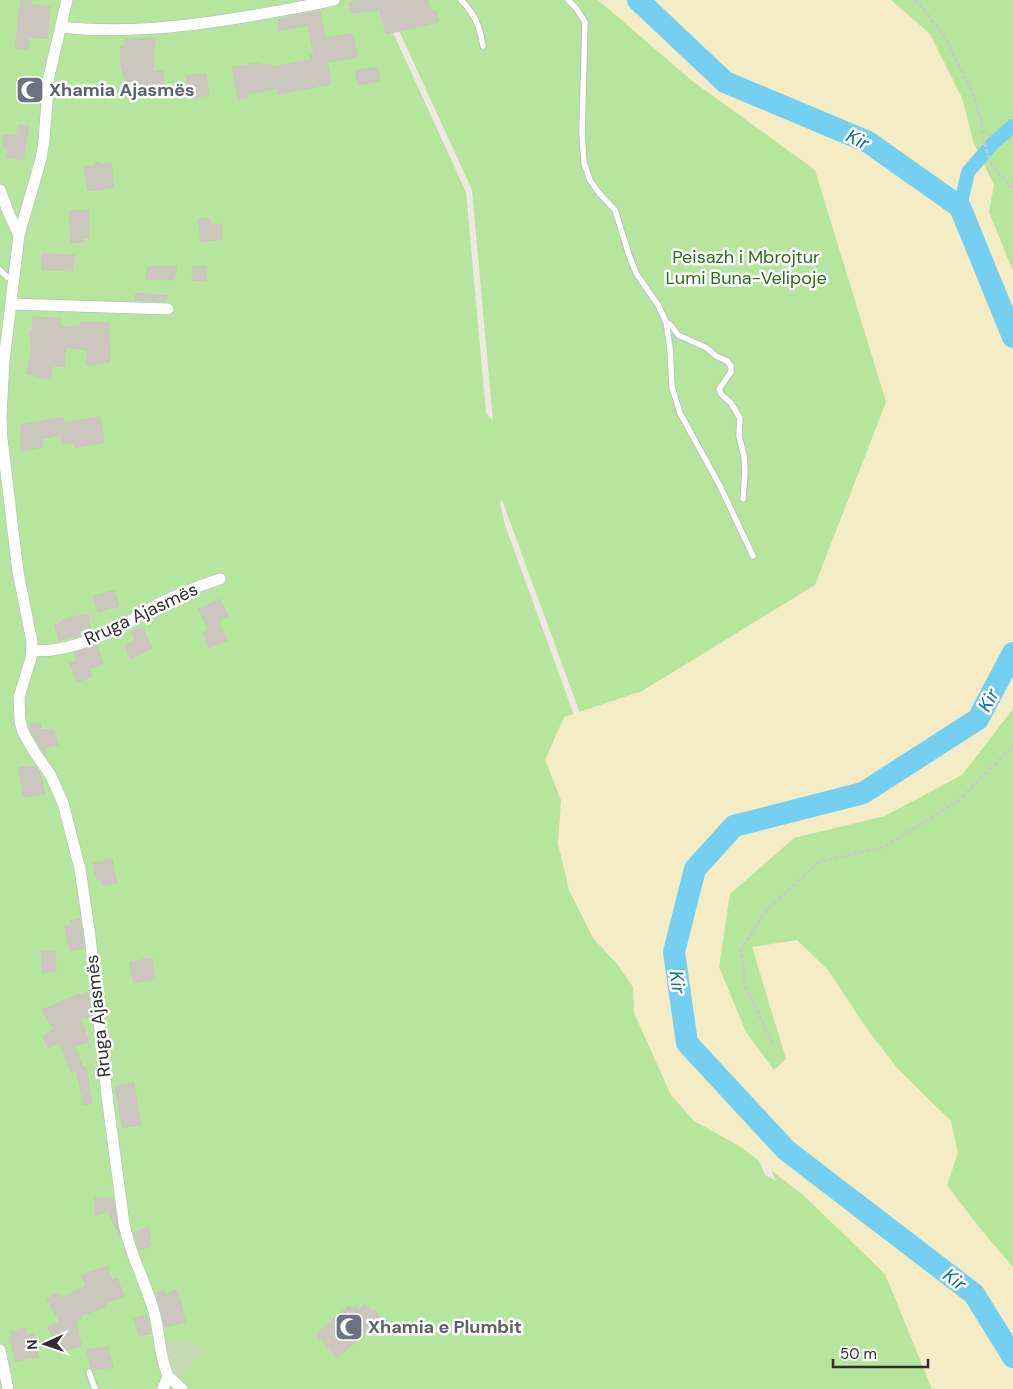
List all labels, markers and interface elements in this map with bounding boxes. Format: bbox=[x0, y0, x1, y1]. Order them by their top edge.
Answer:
mosque icon: Xhamia Ajasmës bbox=[15, 75, 45, 105]
place label: Xhamia Ajasmës bbox=[49, 78, 195, 102]
water label: Kir bbox=[842, 123, 874, 156]
park label: Peisazh i Mbrojtur Lumi Buna-Velipoje bbox=[665, 245, 827, 290]
street label: Rruga Ajasmës bbox=[80, 577, 202, 651]
water label: Kir bbox=[972, 683, 1005, 716]
street label: Rruga Ajasmës bbox=[80, 954, 116, 1078]
water label: Kir bbox=[664, 969, 692, 996]
water label: Kir bbox=[938, 1263, 972, 1297]
mosque icon: Xhamia e Plumbit bbox=[334, 1312, 364, 1342]
place label: Xhamia e Plumbit bbox=[368, 1315, 522, 1339]
north arrow bbox=[20, 1319, 70, 1369]
scale bar bbox=[833, 1336, 928, 1368]
text: N bbox=[23, 1339, 41, 1350]
text: 50 m bbox=[840, 1344, 877, 1364]

